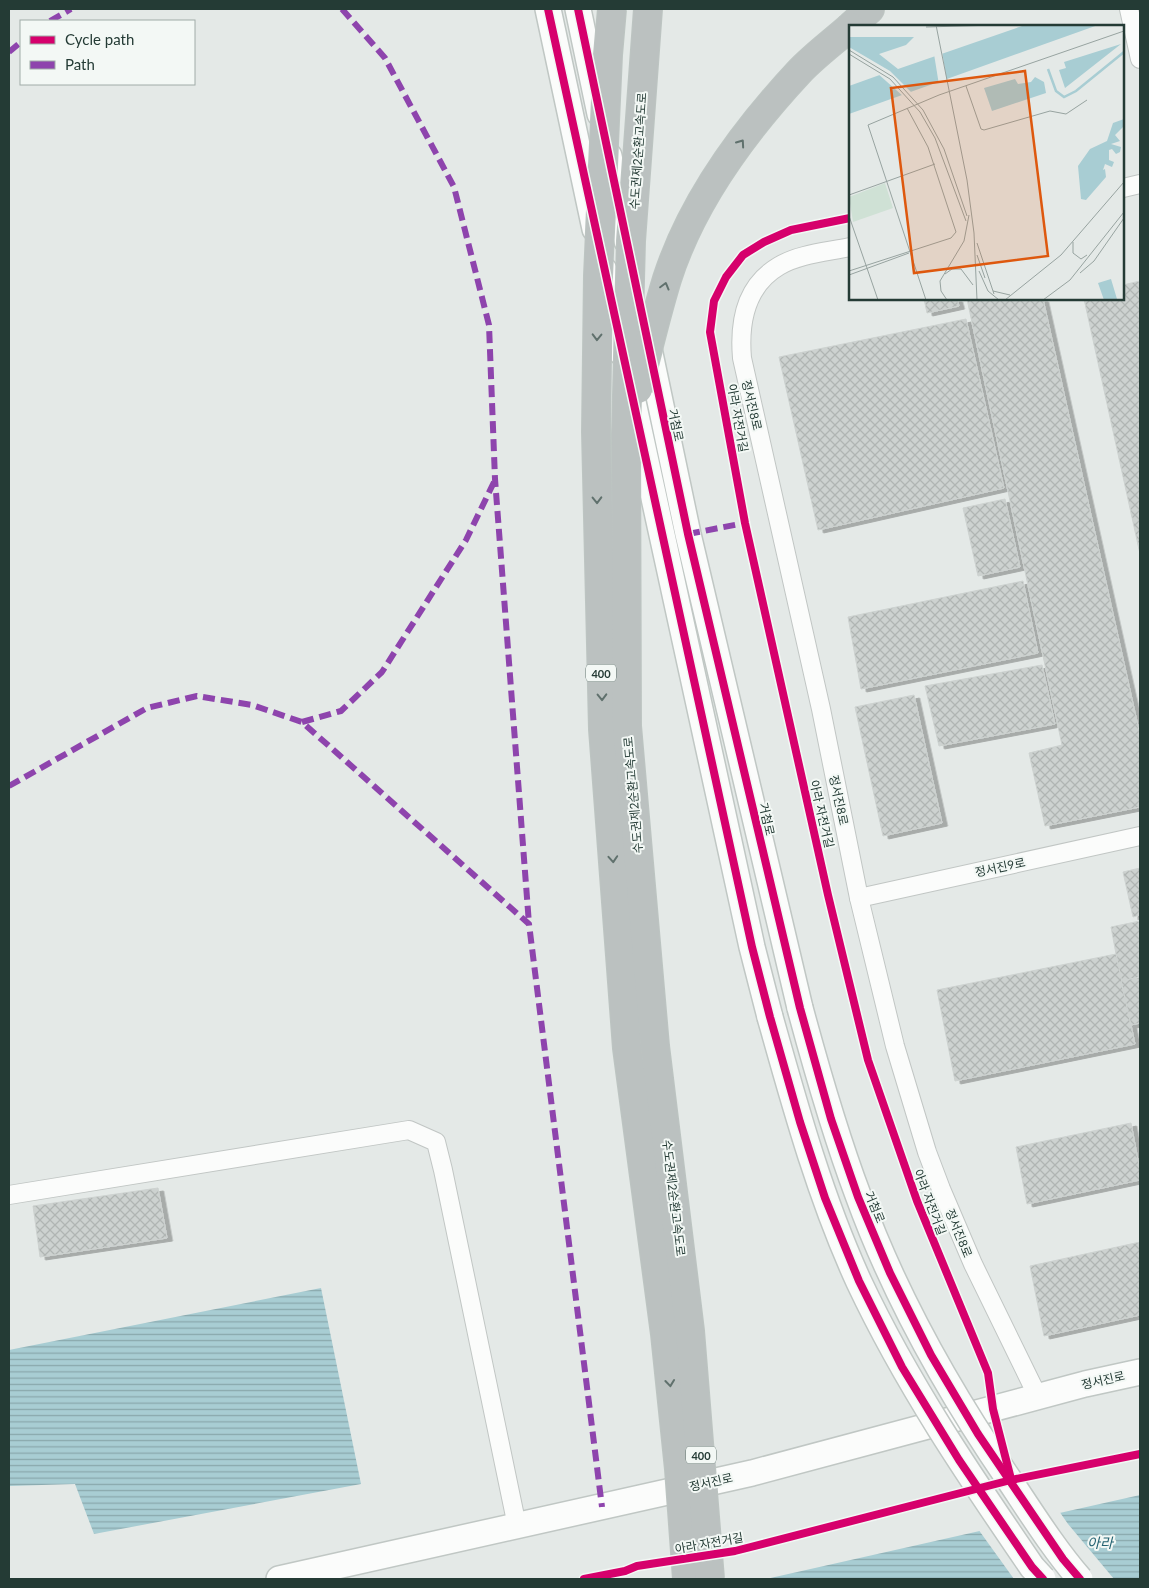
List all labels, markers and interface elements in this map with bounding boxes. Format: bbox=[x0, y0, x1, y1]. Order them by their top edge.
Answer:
legend bbox=[20, 20, 195, 85]
inset map bbox=[849, 25, 1124, 300]
text: Cycle path bbox=[65, 30, 134, 48]
text: Path bbox=[65, 55, 95, 73]
street label: 수도권제2순환고속도로 bbox=[626, 92, 650, 210]
one-way arrow bbox=[735, 139, 744, 148]
one-way arrow bbox=[660, 282, 670, 290]
one-way arrow bbox=[592, 334, 602, 341]
street label: 정서진8로 bbox=[739, 378, 765, 432]
street label: 아라 자전거길 bbox=[725, 383, 751, 453]
street label: 거첨로 bbox=[665, 407, 687, 443]
one-way arrow bbox=[592, 496, 602, 504]
road number: 400 bbox=[586, 664, 616, 681]
one-way arrow bbox=[597, 694, 607, 701]
street label: 수도권제2순환고속도로 bbox=[620, 736, 646, 854]
street label: 정서진8로 bbox=[826, 773, 852, 827]
street label: 아라 자전거길 bbox=[807, 779, 837, 849]
street label: 거첨로 bbox=[756, 801, 778, 837]
street label: 정서진9로 bbox=[973, 854, 1027, 880]
one-way arrow bbox=[607, 855, 618, 863]
street label: 수도권제2순환고속도로 bbox=[659, 1139, 689, 1257]
street label: 아라 자전거길 bbox=[911, 1167, 949, 1237]
street label: 거첨로 bbox=[862, 1189, 888, 1225]
street label: 정서진8로 bbox=[942, 1206, 976, 1260]
street label: 정서진로 bbox=[1080, 1368, 1126, 1392]
one-way arrow bbox=[664, 1379, 675, 1387]
road number: 400 bbox=[686, 1446, 716, 1464]
street label: 정서진로 bbox=[688, 1470, 734, 1494]
street label: 아라 자전거길 bbox=[674, 1530, 744, 1556]
water label: 아라 bbox=[1087, 1534, 1115, 1551]

